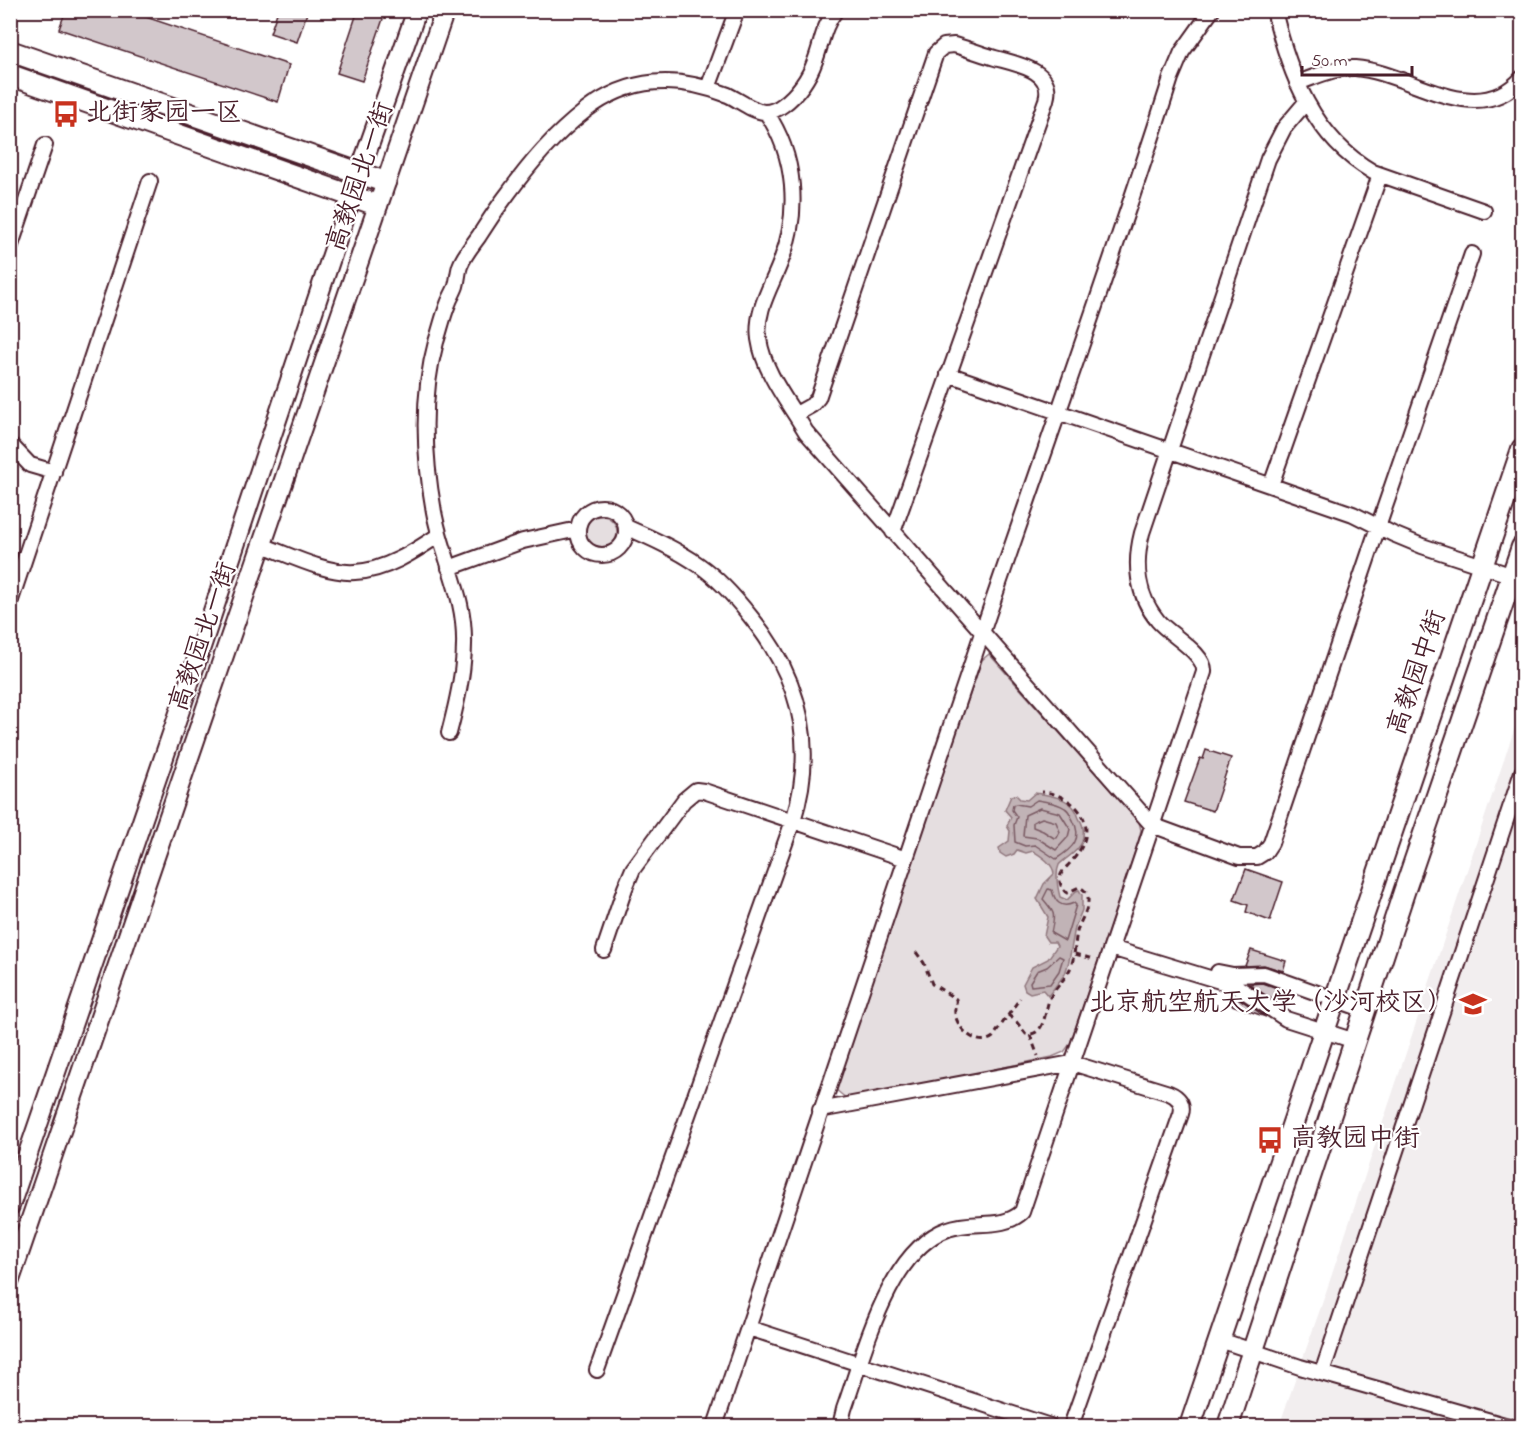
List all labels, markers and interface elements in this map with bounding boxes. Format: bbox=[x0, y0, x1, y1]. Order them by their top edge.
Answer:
scale bar bbox=[1302, 39, 1412, 77]
text: 50 m bbox=[1311, 49, 1348, 75]
place label: 北街家园一区 bbox=[86, 95, 242, 133]
street label: 高教园北一街 bbox=[318, 97, 404, 257]
bus stop icon: 北街家园一区 bbox=[51, 99, 81, 129]
street label: 高教园北一街 bbox=[161, 557, 247, 717]
street label: 高教园中街 bbox=[1379, 605, 1457, 741]
place label: 北京航空航天大学（沙河校区） bbox=[1089, 985, 1453, 1023]
school or university icon: 北京航空航天大学（沙河校区） bbox=[1458, 989, 1488, 1019]
place label: 高教园中街 bbox=[1290, 1121, 1420, 1159]
bus stop icon: 高教园中街 bbox=[1255, 1125, 1285, 1155]

